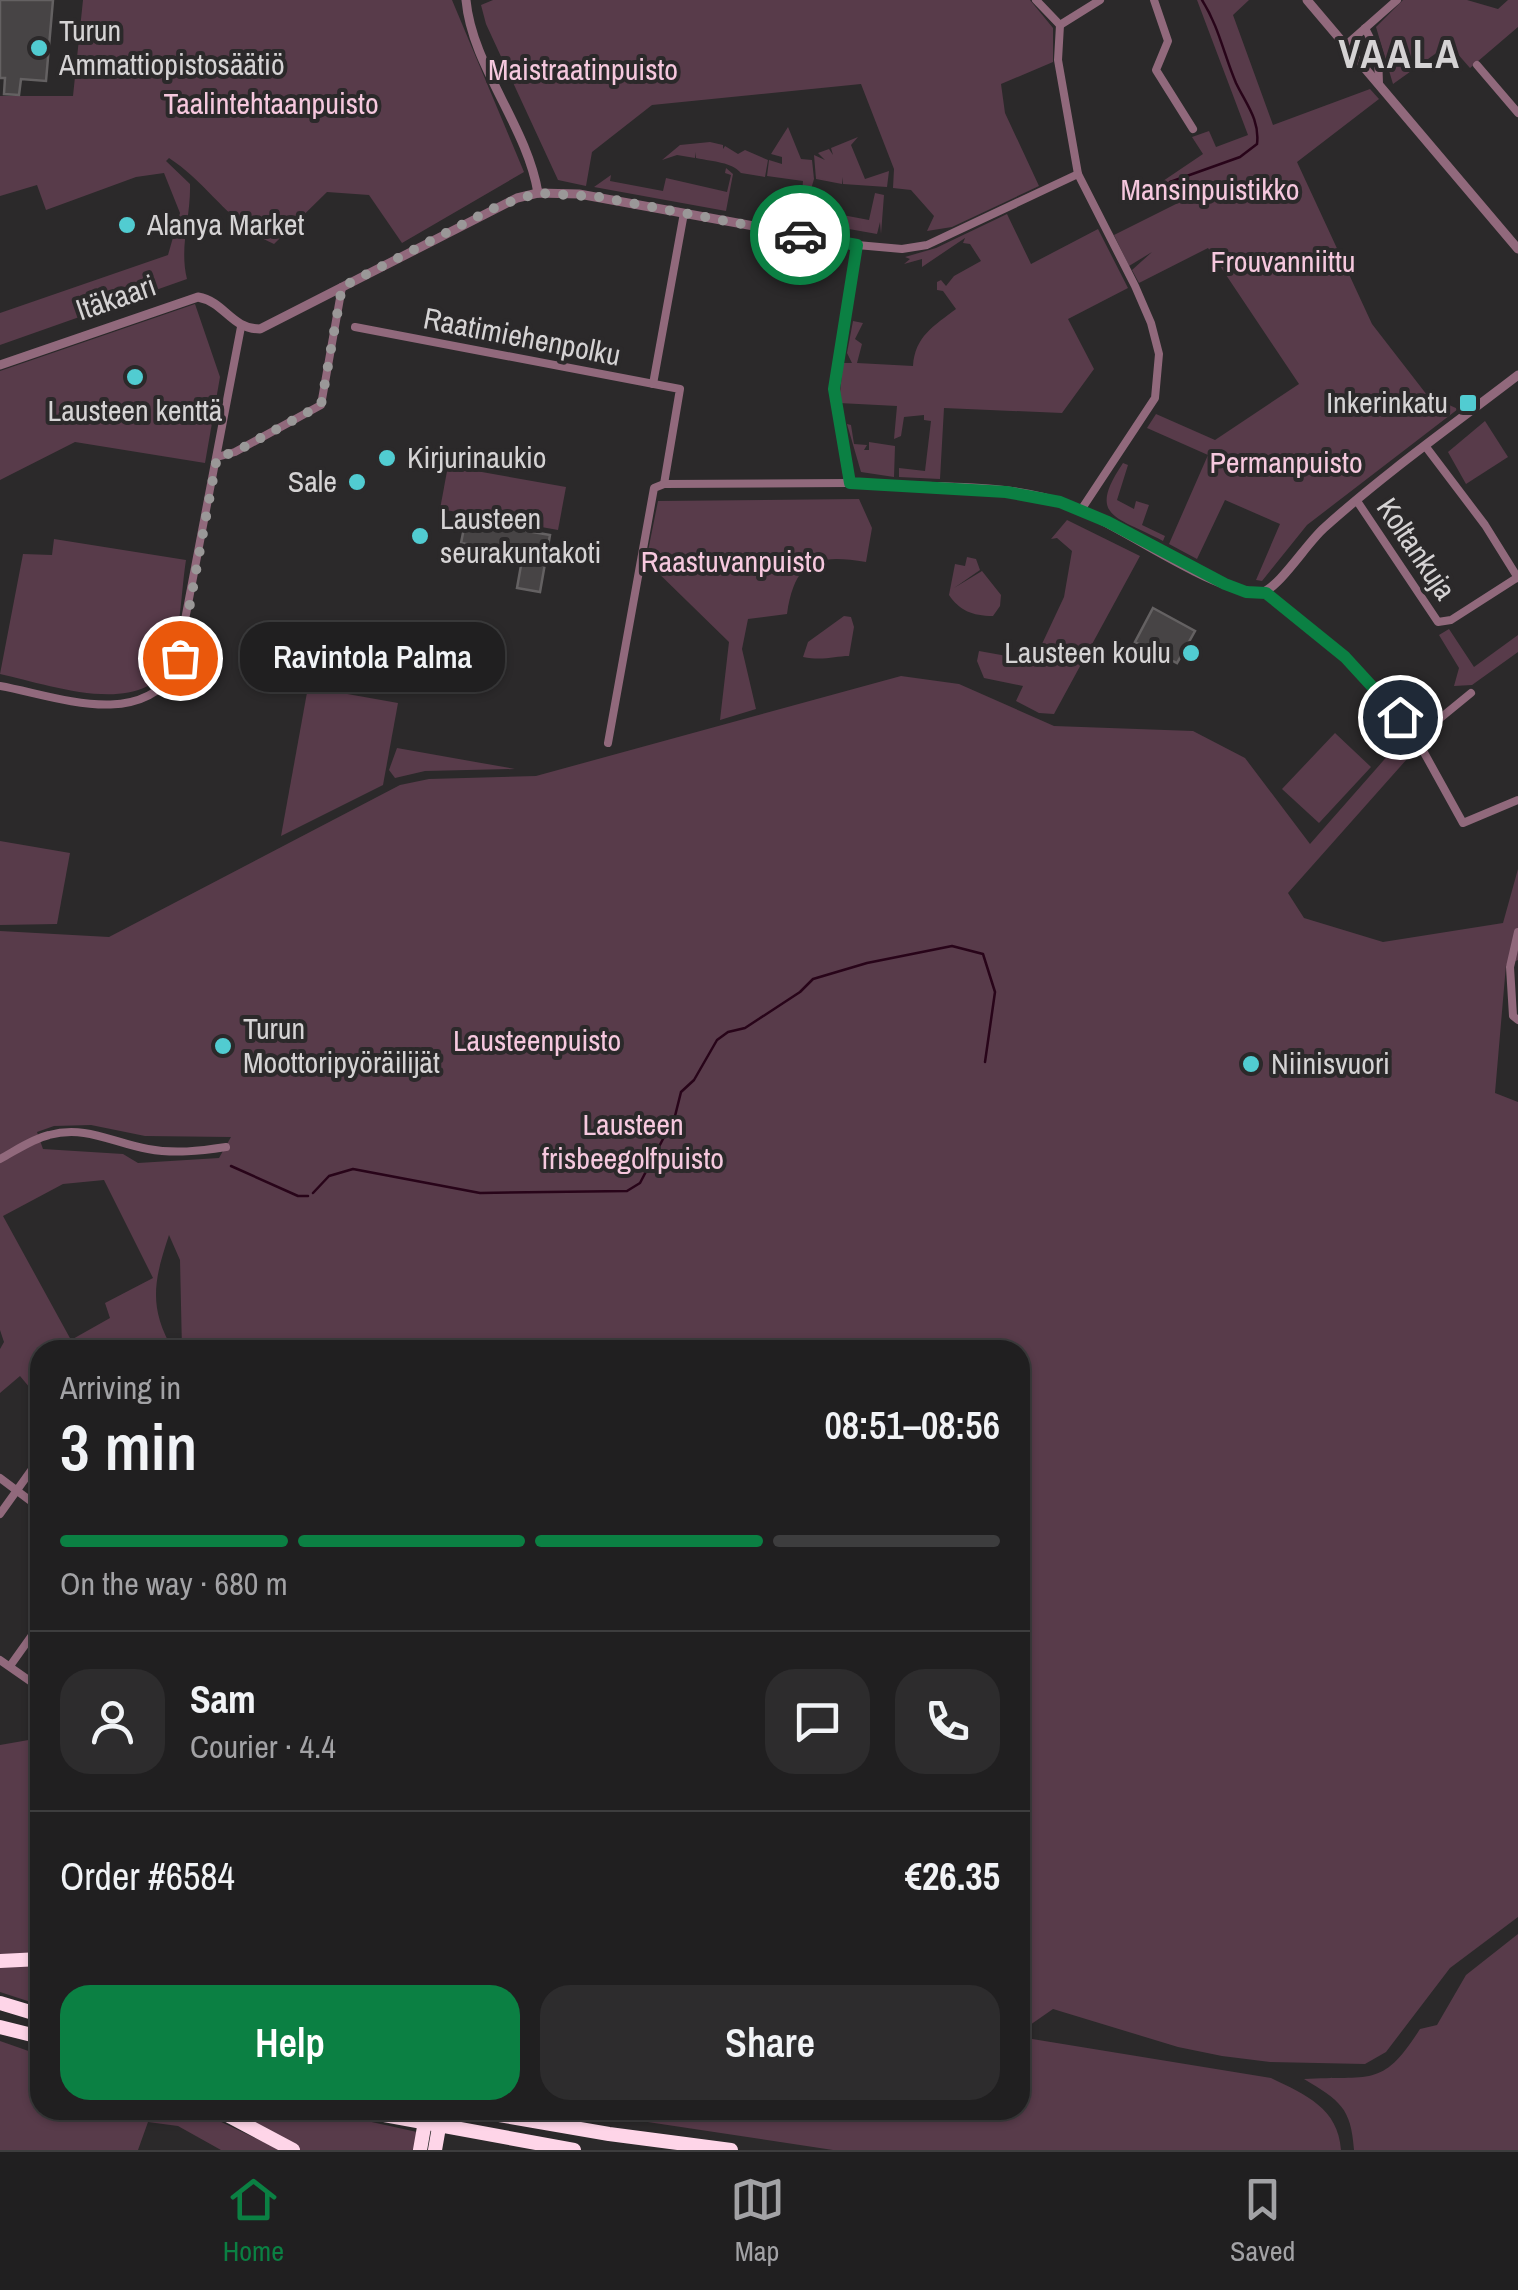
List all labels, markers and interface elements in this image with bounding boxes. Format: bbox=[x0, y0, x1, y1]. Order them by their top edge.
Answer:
place label: Turun Ammattiopistosäätiö bbox=[58, 10, 285, 84]
district label: VAALA bbox=[1338, 27, 1462, 80]
marker: Turun Ammattiopistosäätiö bbox=[28, 37, 50, 59]
park label: Maistraatinpuisto bbox=[488, 49, 678, 89]
park label: Taalintehtaanpuisto bbox=[163, 83, 379, 123]
park label: Mansinpuistikko bbox=[1120, 169, 1300, 209]
courier bbox=[750, 185, 850, 285]
place label: Alanya Market bbox=[146, 204, 304, 244]
icon: car bbox=[773, 208, 828, 263]
marker: Alanya Market bbox=[116, 214, 138, 236]
park label: Frouvanniittu bbox=[1211, 241, 1355, 281]
street label: Itäkaari bbox=[70, 265, 161, 329]
street label: Raatimiehenpolku bbox=[420, 297, 624, 375]
marker: Lausteen kenttä bbox=[124, 366, 146, 388]
place label: Inkerinkatu bbox=[1326, 382, 1448, 422]
place label: Lausteen kenttä bbox=[47, 390, 223, 430]
marker: Inkerinkatu bbox=[1457, 392, 1479, 414]
place label: Kirjurinaukio bbox=[407, 437, 546, 477]
park label: Permanpuisto bbox=[1209, 442, 1363, 482]
marker: Kirjurinaukio bbox=[376, 447, 398, 469]
place label: Sale bbox=[288, 461, 337, 501]
marker: Sale bbox=[346, 471, 368, 493]
street label: Koltankuja bbox=[1368, 490, 1466, 608]
place label: Lausteen seurakuntakoti bbox=[440, 498, 601, 572]
marker: Lausteen seurakuntakoti bbox=[409, 525, 431, 547]
park label: Raastuvanpuisto bbox=[641, 541, 825, 581]
pin bbox=[138, 616, 223, 701]
callout: Ravintola Palma bbox=[240, 623, 505, 693]
icon: bag bbox=[153, 631, 208, 686]
place label: Lausteen koulu bbox=[1004, 632, 1171, 672]
text: Ravintola Palma bbox=[273, 635, 472, 678]
marker: Lausteen koulu bbox=[1180, 642, 1202, 664]
pin bbox=[1358, 675, 1443, 760]
icon: home bbox=[1373, 690, 1428, 745]
place label: Turun Moottoripyöräilijät bbox=[243, 1008, 440, 1082]
park label: Lausteenpuisto bbox=[453, 1020, 621, 1060]
marker: Turun Moottoripyöräilijät bbox=[212, 1035, 234, 1057]
place label: Niinisvuori bbox=[1271, 1043, 1390, 1083]
marker: Niinisvuori bbox=[1240, 1053, 1262, 1075]
park label: Lausteen frisbeegolfpuisto bbox=[542, 1104, 724, 1178]
text: Arriving in bbox=[60, 1366, 181, 1409]
text: 08:51–08:56 bbox=[824, 1400, 1000, 1451]
text: 3 min bbox=[60, 1403, 197, 1490]
text: On the way · 680 m bbox=[60, 1562, 288, 1605]
button: person bbox=[60, 1669, 165, 1774]
button: chat bbox=[765, 1669, 870, 1774]
button: phone bbox=[895, 1669, 1000, 1774]
text: Sam bbox=[190, 1674, 256, 1725]
text: Courier · 4.4 bbox=[190, 1725, 336, 1768]
text: Order #6584 bbox=[60, 1851, 235, 1902]
text: €26.35 bbox=[905, 1851, 1000, 1902]
button: Help bbox=[60, 1985, 520, 2100]
button: Share bbox=[540, 1985, 1000, 2100]
tab: Home bbox=[223, 2172, 284, 2270]
tab: Map bbox=[730, 2172, 785, 2270]
tab: Saved bbox=[1230, 2172, 1295, 2270]

